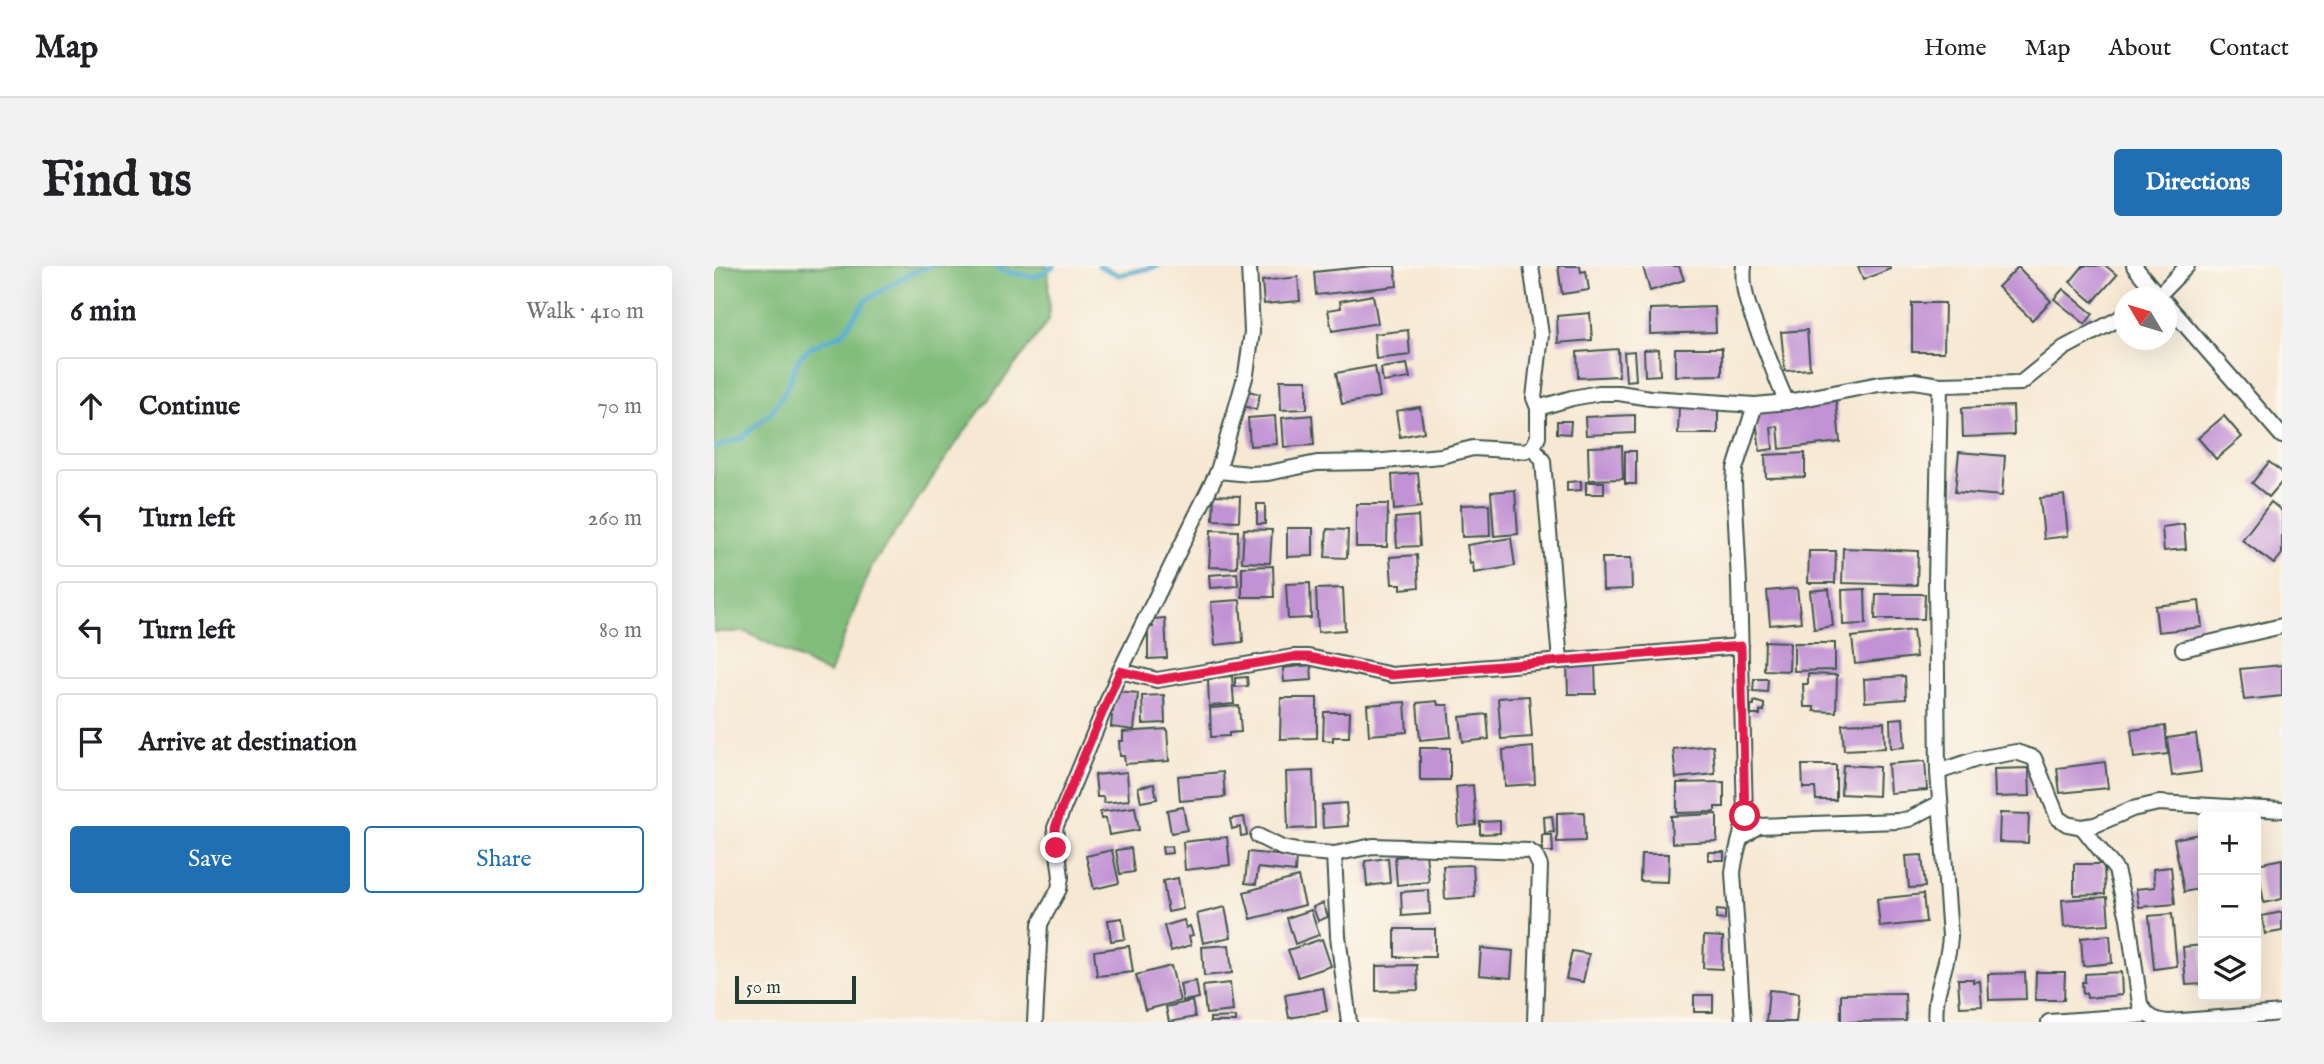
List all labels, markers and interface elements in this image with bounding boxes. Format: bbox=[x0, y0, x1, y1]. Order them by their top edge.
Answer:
text: Map bbox=[35, 27, 98, 69]
text: Home bbox=[1924, 33, 1987, 64]
text: Map bbox=[2025, 33, 2071, 64]
text: About bbox=[2109, 33, 2171, 64]
text: Contact bbox=[2209, 33, 2289, 64]
button: Directions bbox=[2114, 149, 2282, 216]
text: Find us bbox=[42, 151, 192, 213]
north arrow bbox=[2114, 287, 2177, 350]
text: 6 min bbox=[70, 293, 136, 331]
text: Walk · 410 m bbox=[526, 297, 644, 326]
icon: ahead bbox=[72, 387, 110, 425]
text: Continue bbox=[139, 390, 240, 423]
text: 70 m bbox=[597, 392, 642, 421]
icon: left bbox=[72, 499, 110, 537]
text: Turn left bbox=[139, 502, 236, 535]
text: 260 m bbox=[587, 504, 642, 533]
icon: left bbox=[72, 611, 110, 649]
text: Turn left bbox=[139, 614, 236, 647]
text: 80 m bbox=[599, 616, 642, 645]
icon: arrive bbox=[72, 723, 110, 761]
text: Arrive at destination bbox=[139, 726, 357, 759]
route start bbox=[1729, 800, 1760, 831]
map controls bbox=[2198, 812, 2261, 1001]
button: + bbox=[2198, 812, 2261, 875]
button: Save bbox=[70, 826, 350, 893]
button: Share bbox=[364, 826, 644, 893]
route end bbox=[1040, 832, 1071, 863]
button: − bbox=[2198, 875, 2261, 938]
button: layers bbox=[2198, 938, 2261, 1001]
scale bar bbox=[735, 973, 856, 1005]
text: 50 m bbox=[746, 976, 781, 1000]

